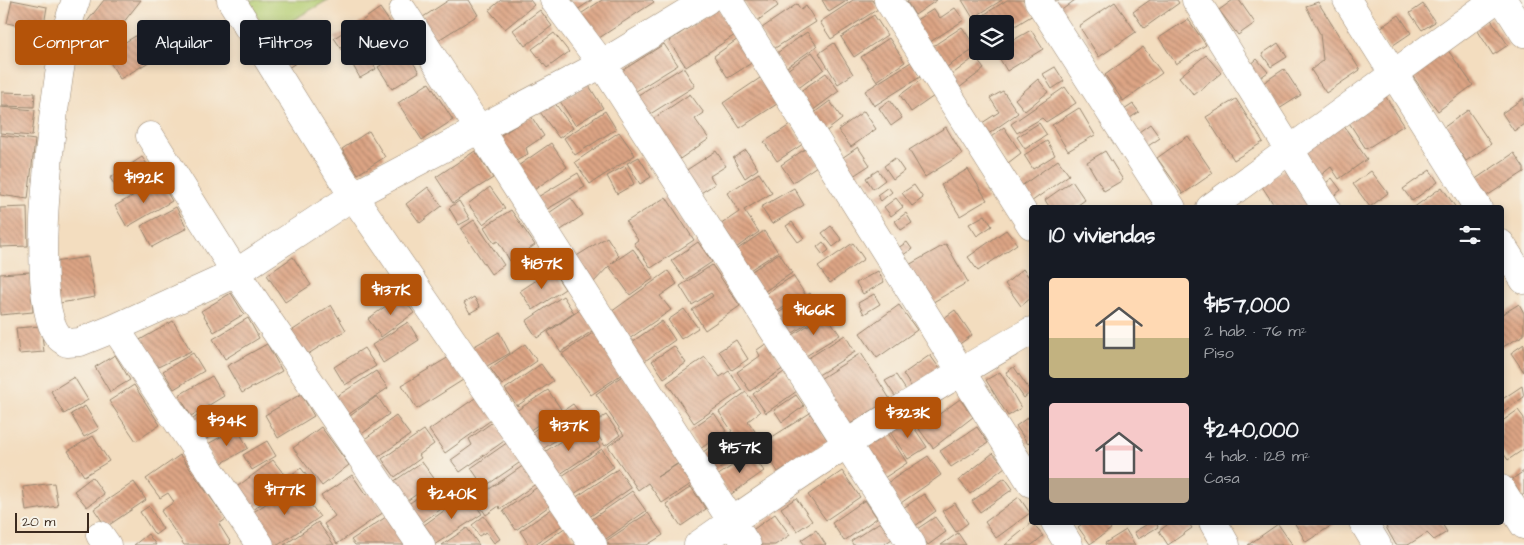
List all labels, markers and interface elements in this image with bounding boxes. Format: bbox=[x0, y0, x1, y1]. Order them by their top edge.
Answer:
map controls bbox=[969, 15, 1014, 60]
button: layers bbox=[969, 15, 1014, 60]
chip: Comprar bbox=[15, 20, 127, 65]
chip: Alquilar bbox=[137, 20, 230, 65]
chip: Filtros bbox=[240, 20, 331, 65]
chip: Nuevo bbox=[341, 20, 426, 65]
pin: $192K bbox=[109, 162, 179, 204]
text: $192K bbox=[125, 167, 163, 189]
text: 10 viviendas bbox=[1049, 221, 1155, 250]
icon: filters bbox=[1456, 221, 1484, 249]
pin: $187K bbox=[507, 248, 577, 290]
text: $187K bbox=[522, 253, 562, 275]
pin: $137K bbox=[356, 274, 426, 316]
text: $137K bbox=[372, 279, 410, 301]
text: $157,000 bbox=[1204, 291, 1290, 320]
pin: $166K bbox=[779, 294, 849, 336]
icon: home bbox=[1089, 298, 1149, 358]
text: $166K bbox=[794, 299, 834, 321]
text: 2 hab. · 76 m² bbox=[1204, 320, 1307, 342]
text: Piso bbox=[1204, 342, 1234, 364]
pin: $323K bbox=[873, 396, 943, 439]
text: $323K bbox=[886, 402, 930, 424]
pin: $94K bbox=[197, 404, 257, 447]
text: $94K bbox=[208, 410, 246, 432]
pin: $137K bbox=[534, 410, 604, 452]
text: $137K bbox=[550, 415, 588, 437]
text: $240,000 bbox=[1204, 416, 1299, 445]
icon: home bbox=[1089, 423, 1149, 483]
pin: $157K bbox=[705, 432, 775, 474]
text: $157K bbox=[719, 437, 761, 459]
text: 4 hab. · 128 m² bbox=[1204, 445, 1310, 467]
text: Casa bbox=[1204, 467, 1240, 489]
pin: $177K bbox=[250, 474, 320, 516]
pin: $240K bbox=[417, 478, 487, 520]
text: $177K bbox=[265, 479, 305, 501]
text: $240K bbox=[428, 483, 476, 505]
scale bar bbox=[15, 510, 89, 533]
text: 20 m bbox=[22, 512, 55, 532]

